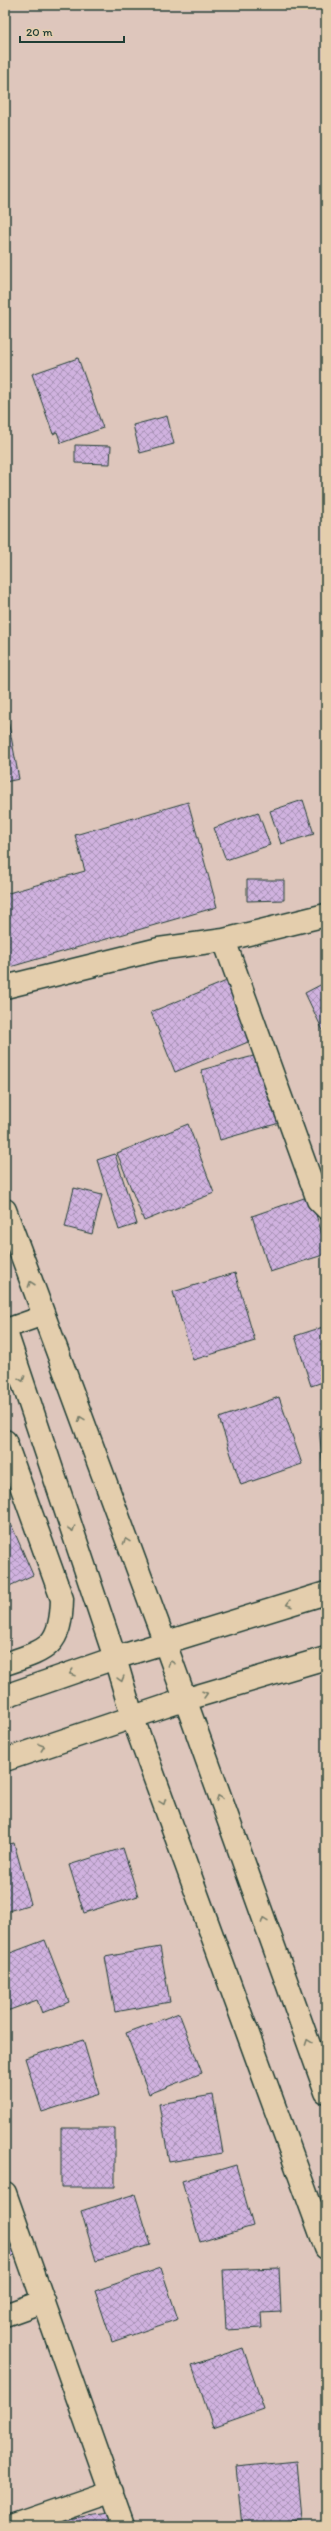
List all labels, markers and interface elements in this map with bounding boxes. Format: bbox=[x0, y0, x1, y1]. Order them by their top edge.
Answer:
scale bar bbox=[20, 18, 124, 44]
text: 20 m bbox=[26, 25, 53, 39]
one-way arrow bbox=[27, 1281, 36, 1288]
one-way arrow bbox=[17, 1375, 26, 1382]
one-way arrow bbox=[77, 1416, 85, 1423]
one-way arrow bbox=[67, 1525, 76, 1532]
one-way arrow bbox=[123, 1538, 131, 1545]
one-way arrow bbox=[285, 1599, 292, 1608]
one-way arrow bbox=[167, 1660, 176, 1667]
one-way arrow bbox=[68, 1669, 75, 1677]
one-way arrow bbox=[116, 1675, 125, 1682]
one-way arrow bbox=[202, 1690, 209, 1699]
one-way arrow bbox=[38, 1743, 45, 1752]
one-way arrow bbox=[216, 1795, 224, 1802]
one-way arrow bbox=[159, 1798, 167, 1805]
one-way arrow bbox=[260, 1917, 268, 1924]
one-way arrow bbox=[304, 2039, 313, 2046]

